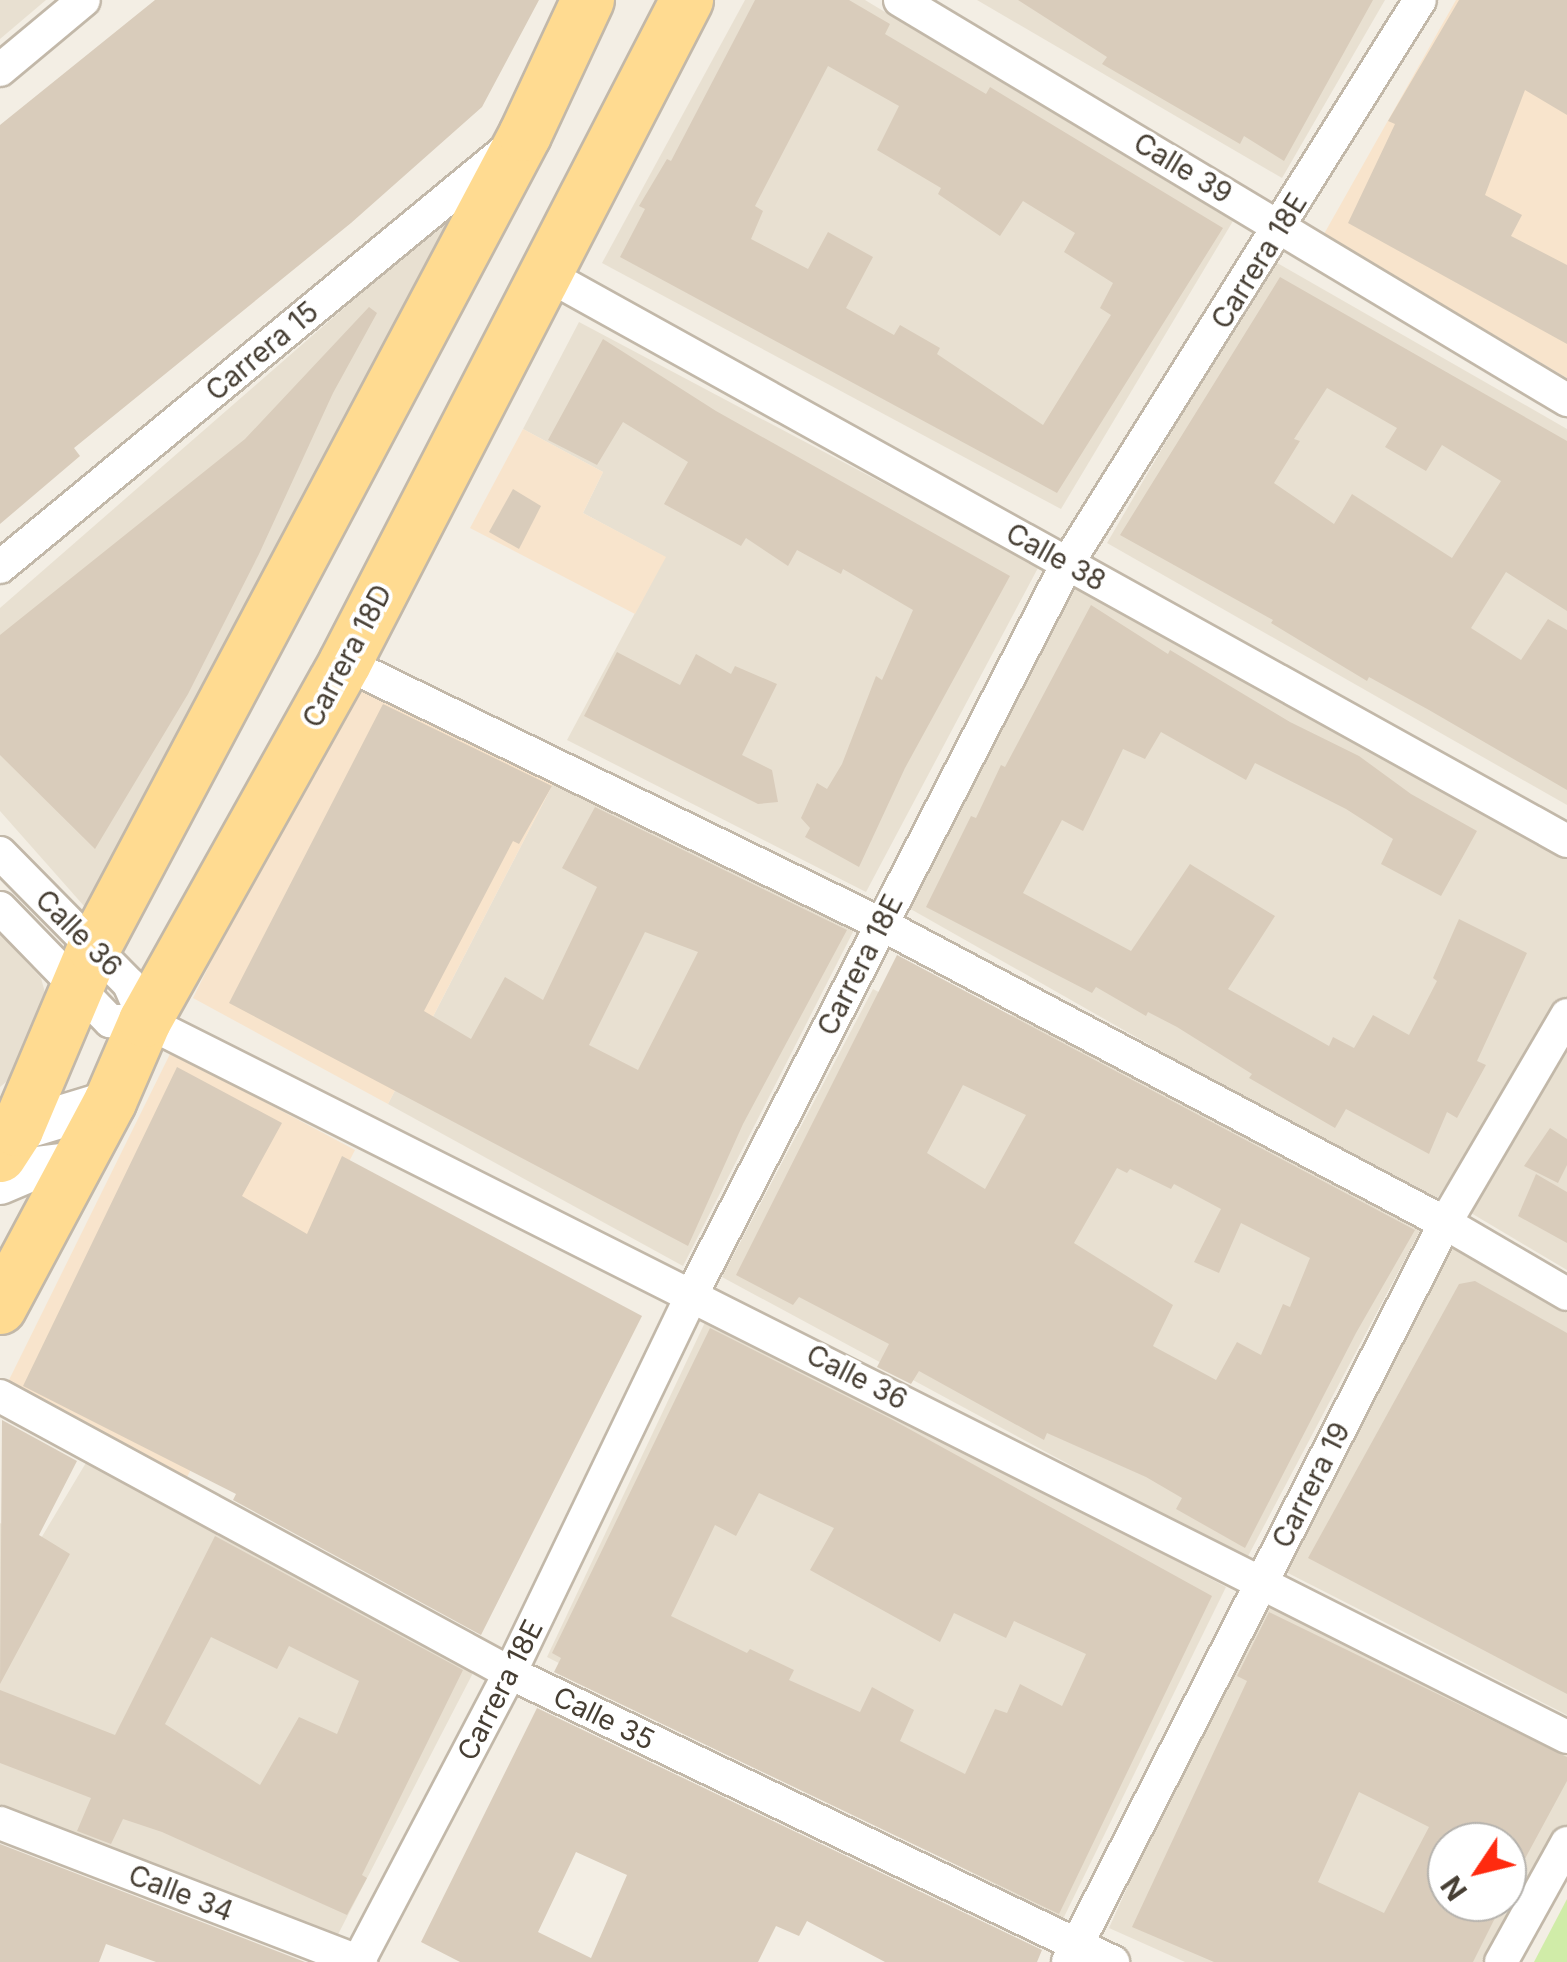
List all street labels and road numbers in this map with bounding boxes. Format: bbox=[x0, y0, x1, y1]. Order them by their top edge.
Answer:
street label: Calle 39 bbox=[1128, 126, 1238, 210]
street label: Carrera 18E bbox=[1204, 187, 1314, 335]
street label: Carrera 15 bbox=[199, 294, 325, 408]
street label: Calle 38 bbox=[1000, 516, 1112, 598]
street label: Carrera 18D bbox=[295, 579, 399, 733]
street label: Calle 36 bbox=[29, 883, 129, 983]
street label: Carrera 18E bbox=[810, 889, 910, 1041]
street label: Calle 36 bbox=[801, 1337, 913, 1417]
street label: Carrera 19 bbox=[1265, 1417, 1357, 1553]
street label: Carrera 18E bbox=[450, 1614, 550, 1766]
street label: Calle 35 bbox=[548, 1679, 660, 1757]
street label: Calle 34 bbox=[124, 1858, 238, 1928]

